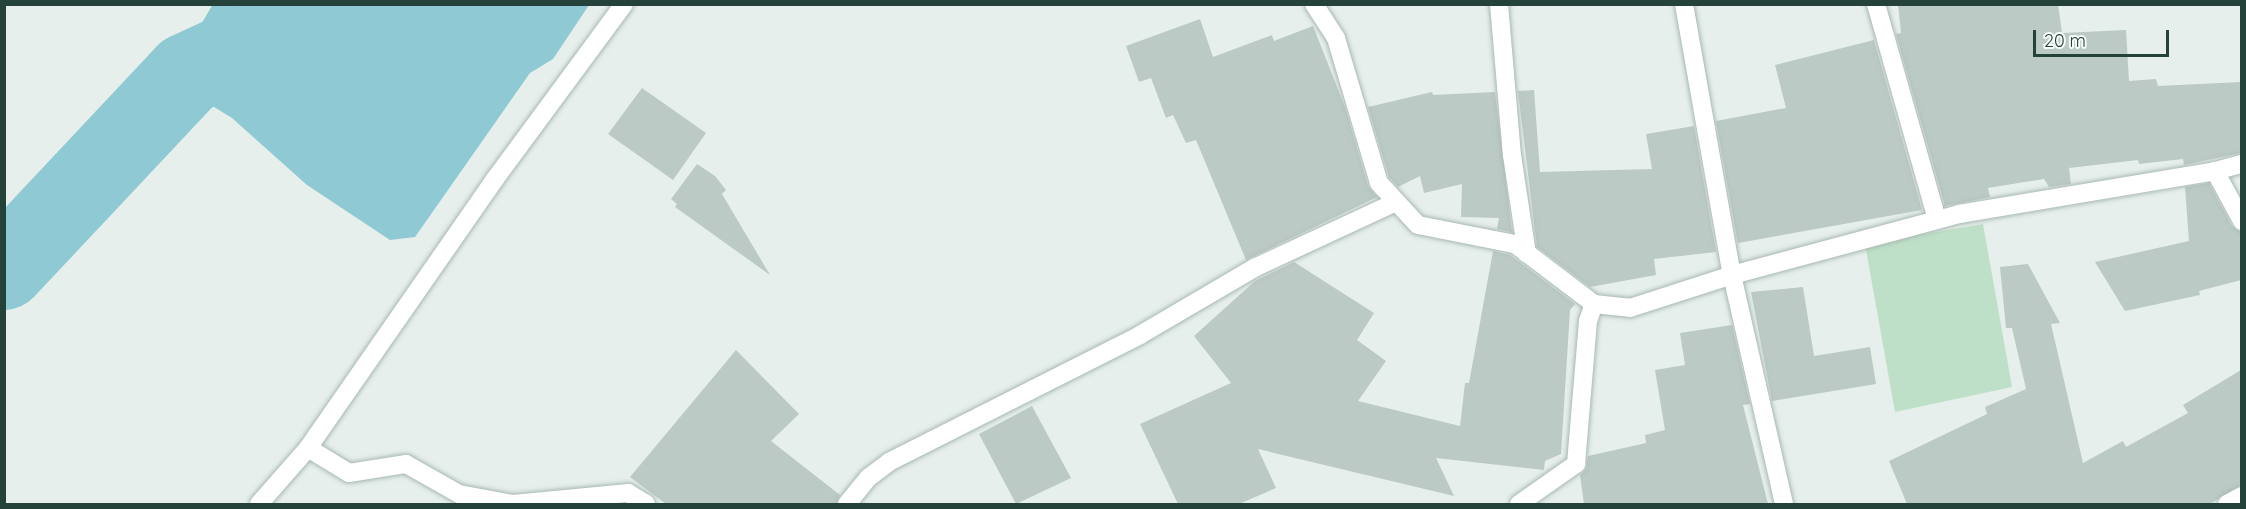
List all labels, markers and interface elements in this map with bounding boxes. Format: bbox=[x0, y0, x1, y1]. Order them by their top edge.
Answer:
scale bar bbox=[2036, 18, 2172, 56]
text: 20 m bbox=[2044, 29, 2086, 52]

